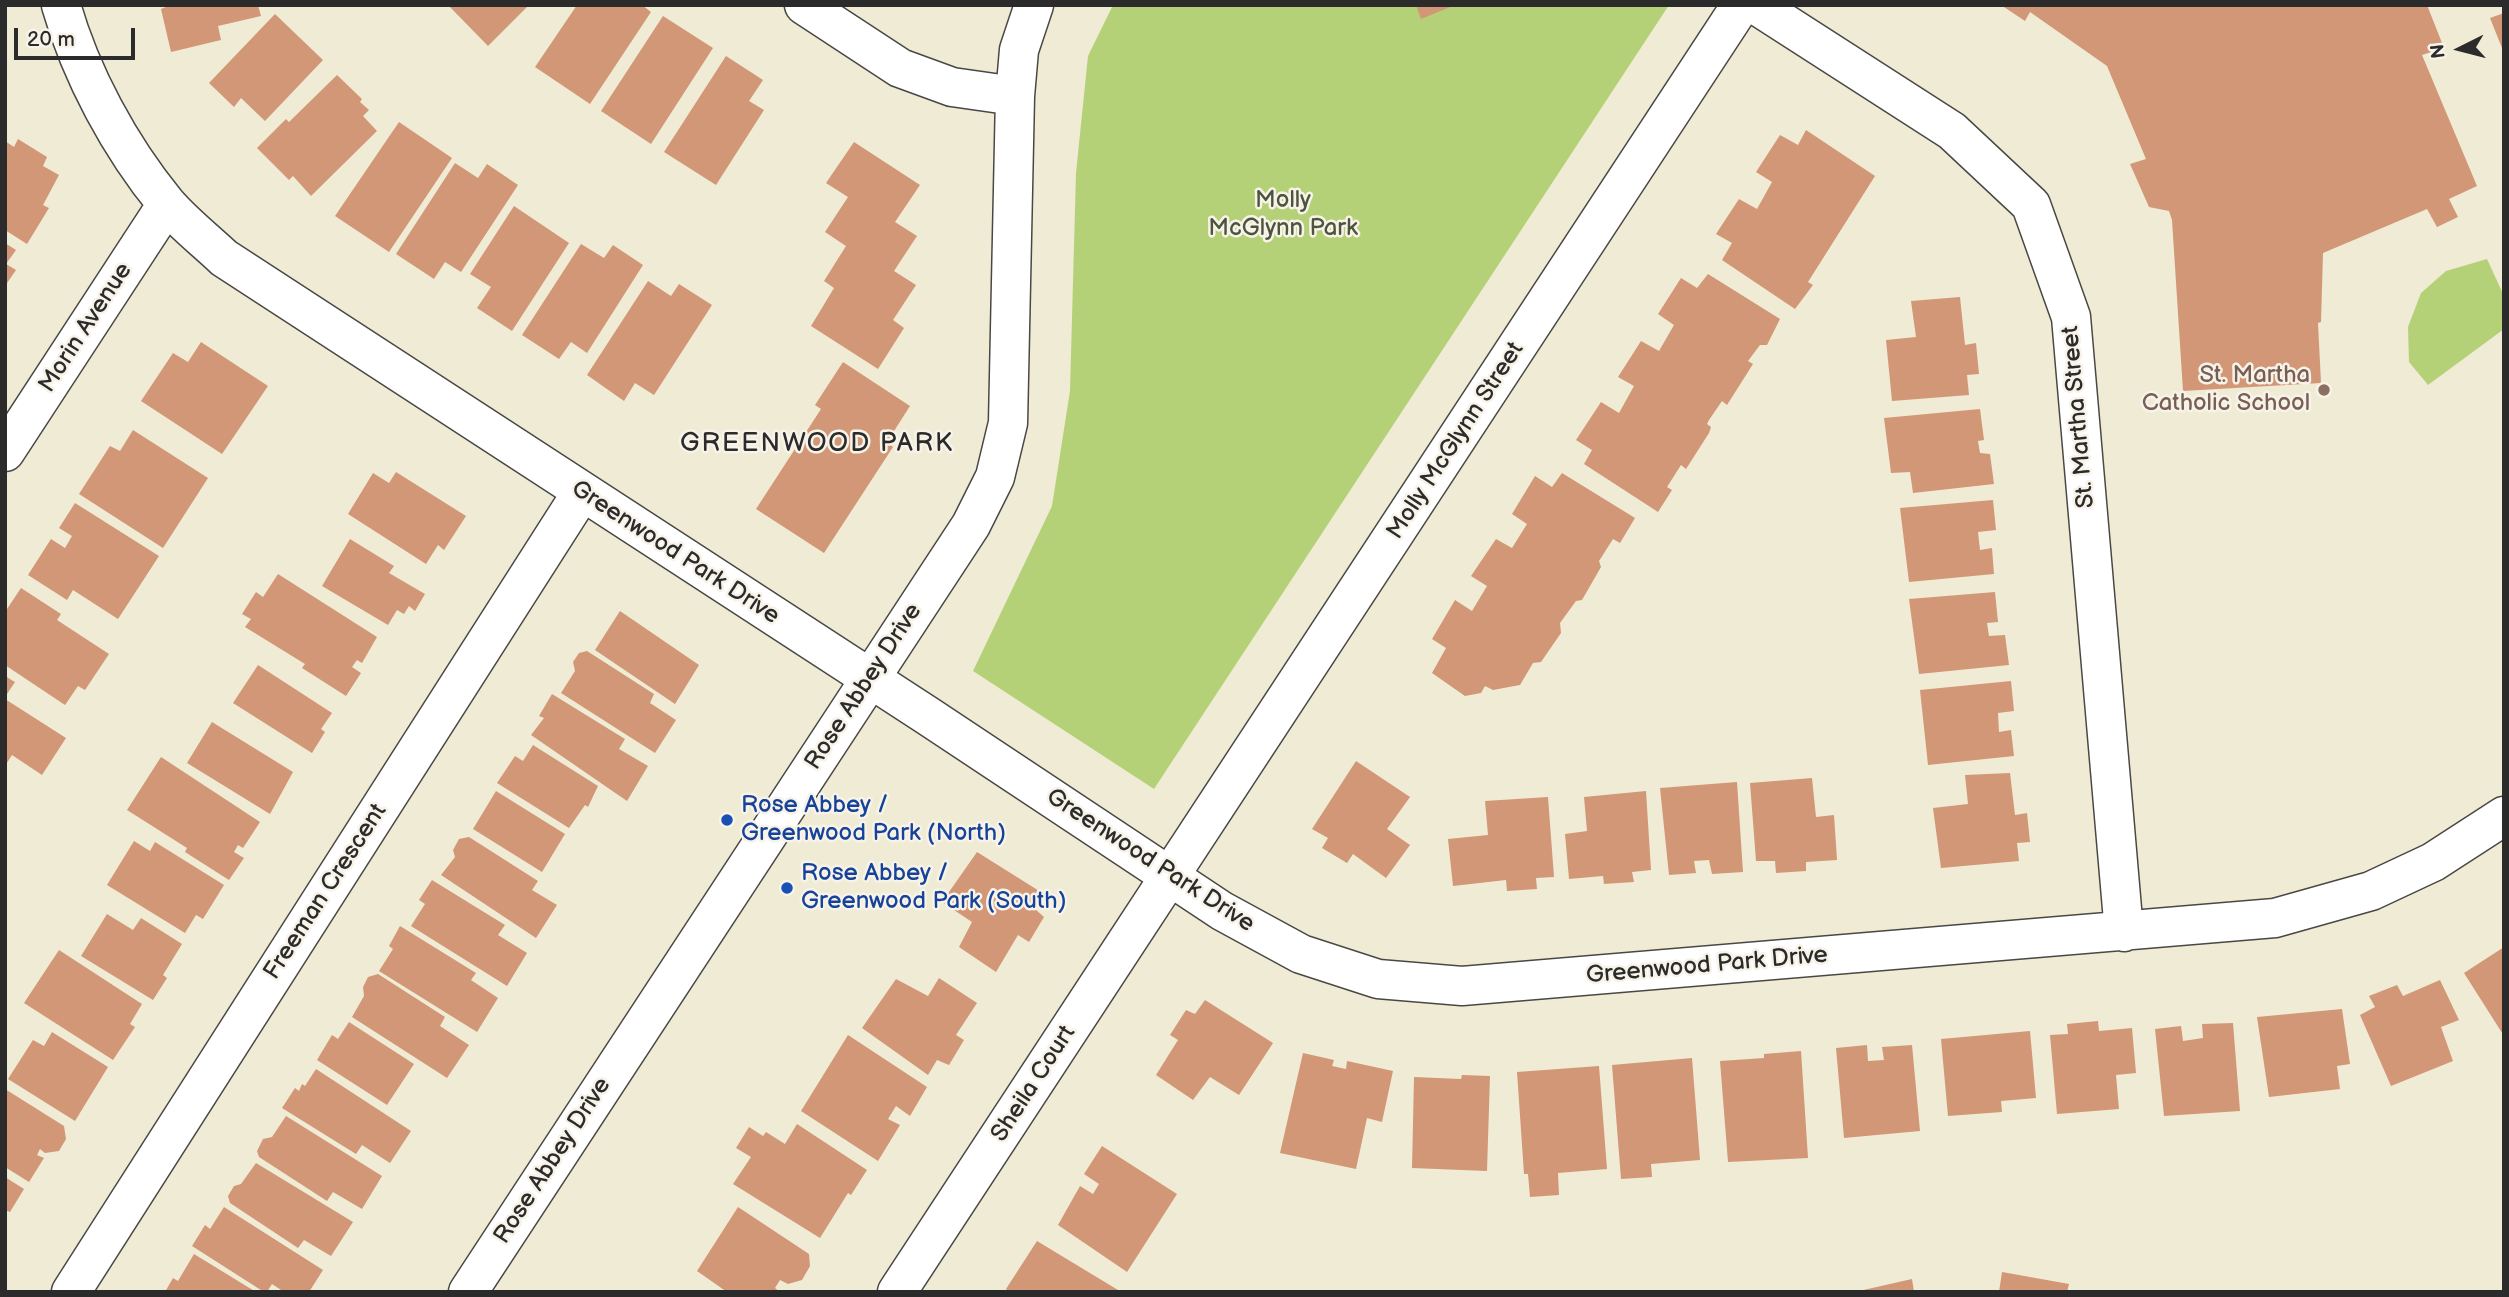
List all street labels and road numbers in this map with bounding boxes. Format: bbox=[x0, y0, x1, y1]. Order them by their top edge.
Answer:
street label: Morin Avenue bbox=[33, 258, 139, 398]
street label: St. Martha Street bbox=[2057, 325, 2101, 509]
street label: Molly McGlynn Street bbox=[1381, 337, 1531, 545]
street label: Greenwood Park Drive bbox=[565, 475, 785, 631]
street label: Rose Abbey Drive bbox=[799, 598, 929, 776]
street label: Greenwood Park Drive bbox=[1040, 783, 1260, 939]
street label: Freeman Crescent bbox=[258, 799, 394, 985]
street label: Greenwood Park Drive bbox=[1585, 941, 1829, 991]
street label: Sheila Court bbox=[986, 1020, 1082, 1148]
street label: Rose Abbey Drive bbox=[488, 1072, 618, 1250]

